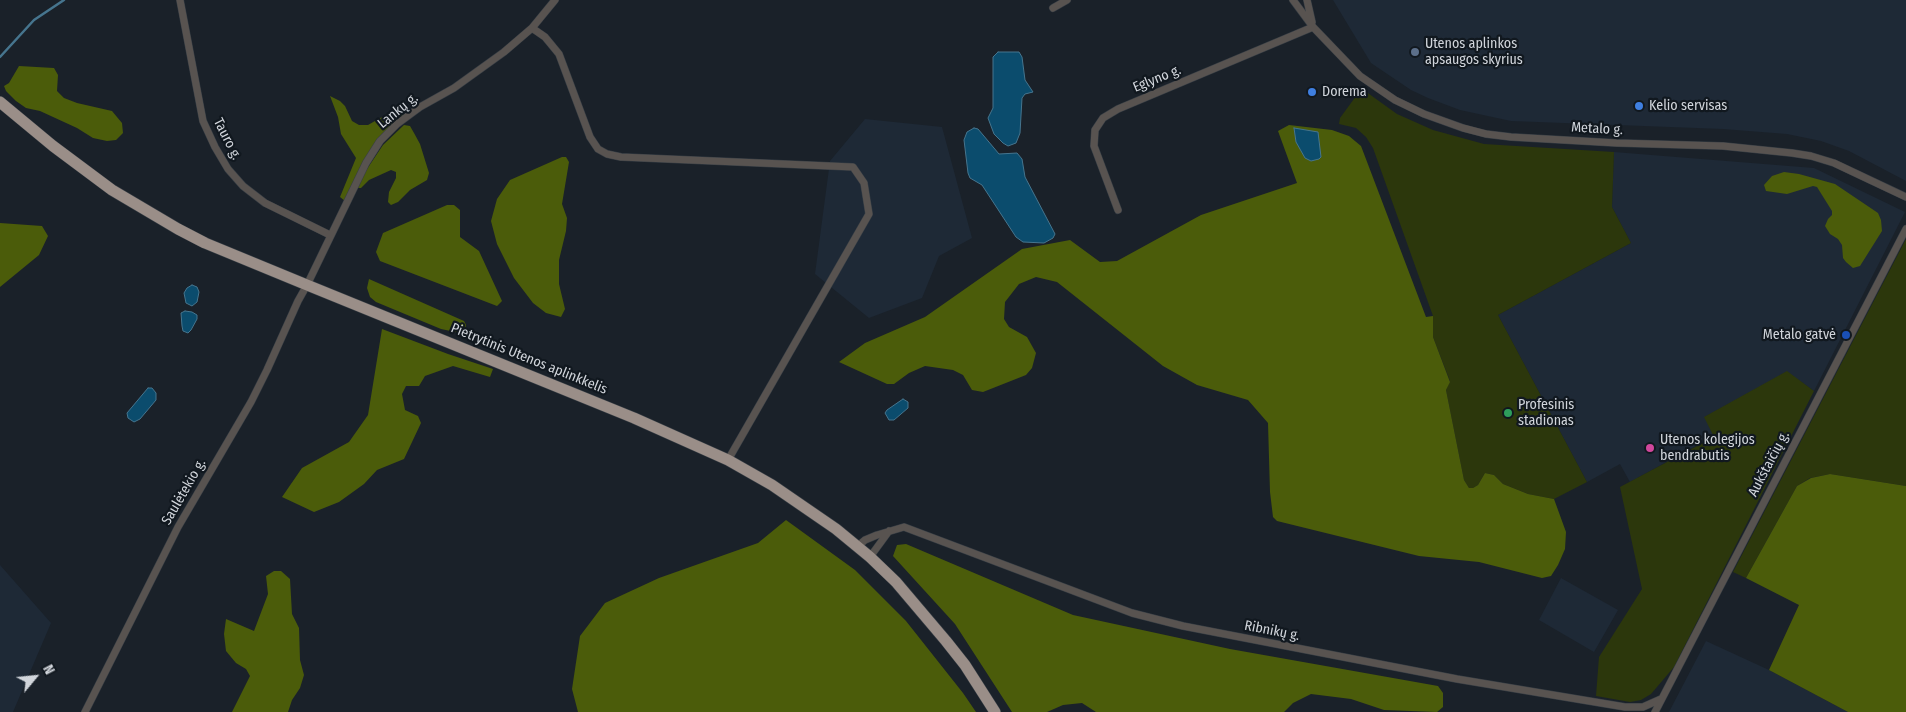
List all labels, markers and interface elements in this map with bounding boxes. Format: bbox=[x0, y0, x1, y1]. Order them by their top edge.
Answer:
place label: Utenos aplinkos apsaugos skyrius bbox=[1425, 36, 1523, 68]
marker: Utenos aplinkos apsaugos skyrius bbox=[1409, 46, 1421, 58]
street label: Eglyno g. bbox=[1131, 62, 1183, 96]
place label: Dorema bbox=[1322, 84, 1367, 100]
marker: Dorema bbox=[1306, 86, 1318, 98]
street label: Lankų g. bbox=[374, 90, 422, 132]
place label: Kelio servisas bbox=[1649, 98, 1727, 114]
marker: Kelio servisas bbox=[1633, 100, 1645, 112]
street label: Tauro g. bbox=[209, 115, 245, 163]
street label: Metalo g. bbox=[1571, 119, 1623, 139]
street label: Pietrytinis Utenos aplinkkelis bbox=[448, 320, 610, 398]
place label: Metalo gatvė bbox=[1763, 327, 1836, 343]
marker: Metalo gatvė bbox=[1840, 329, 1852, 341]
place label: Profesinis stadionas bbox=[1518, 397, 1574, 430]
marker: Profesinis stadionas bbox=[1502, 407, 1514, 419]
street label: Aukštaičių g. bbox=[1745, 428, 1793, 500]
place label: Utenos kolegijos bendrabutis bbox=[1660, 432, 1755, 464]
marker: Utenos kolegijos bendrabutis bbox=[1644, 442, 1656, 454]
street label: Saulėtekio g. bbox=[158, 456, 210, 528]
street label: Ribnikų g. bbox=[1243, 617, 1301, 645]
north arrow bbox=[10, 652, 60, 702]
text: N bbox=[39, 662, 58, 677]

